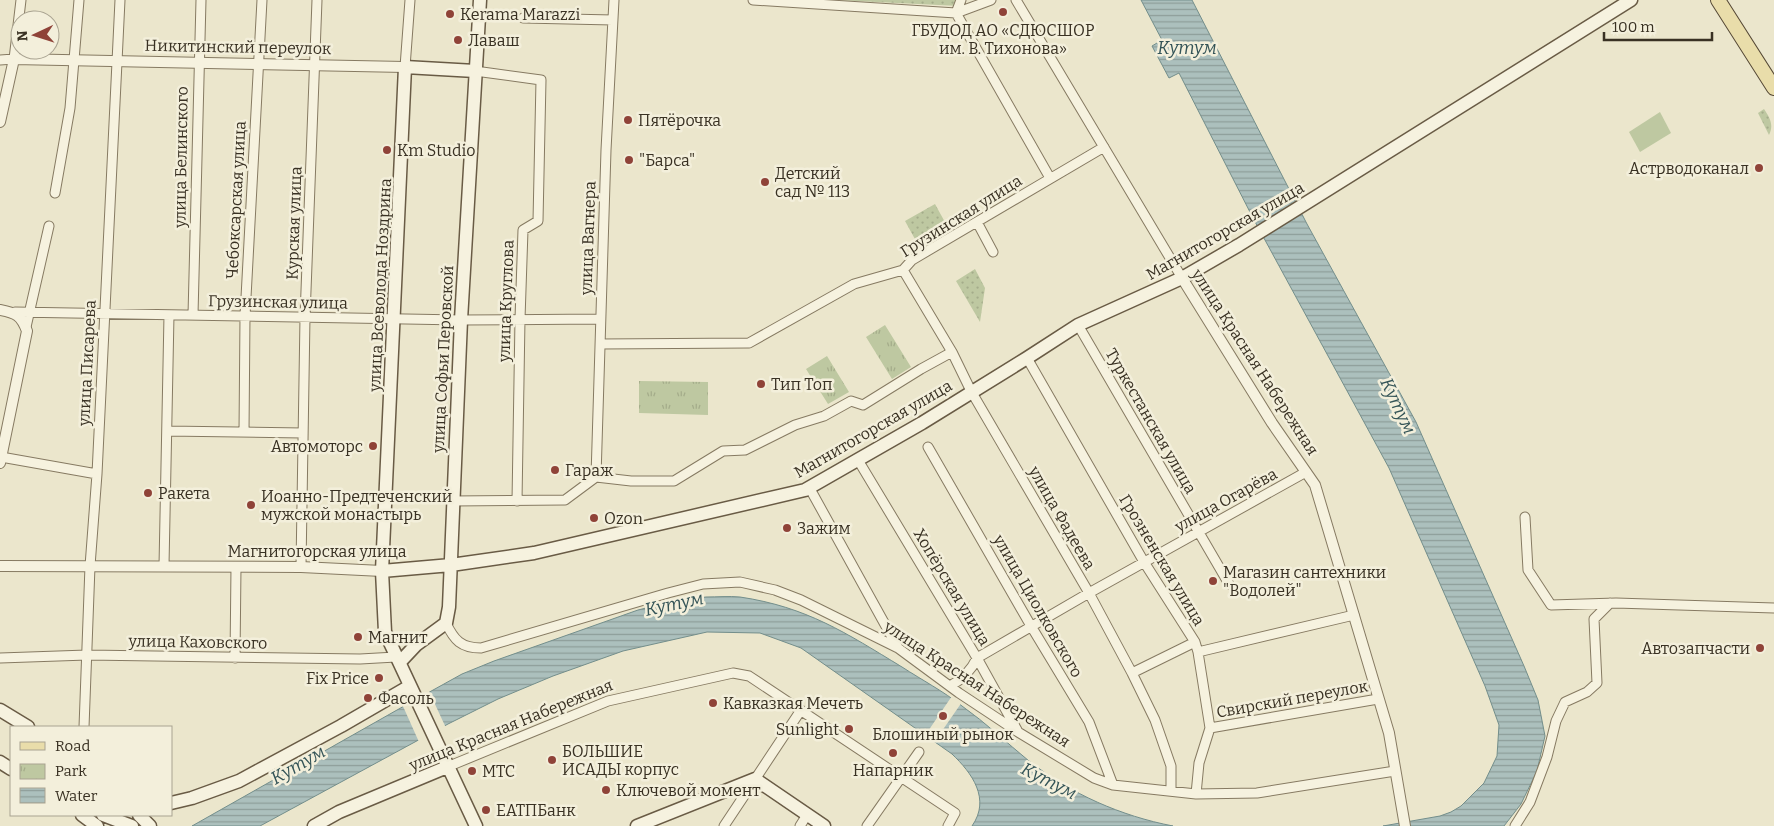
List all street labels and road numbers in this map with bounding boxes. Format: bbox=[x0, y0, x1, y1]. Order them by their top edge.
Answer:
street label: Никитинский переулок bbox=[145, 36, 332, 58]
street label: улица Белинского bbox=[170, 86, 192, 229]
street label: Чебоксарская улица bbox=[222, 120, 250, 279]
street label: Курская улица bbox=[283, 166, 305, 280]
street label: Грузинская улица bbox=[897, 171, 1026, 261]
street label: улица Всеволода Ноздрина bbox=[365, 178, 395, 393]
street label: Магнитогорская улица bbox=[1143, 178, 1308, 284]
street label: улица Вагнера bbox=[576, 180, 599, 296]
street label: улица Круглова bbox=[494, 239, 518, 363]
street label: улица Софьи Перовской bbox=[429, 265, 457, 454]
street label: улица Красная Набережная bbox=[1187, 265, 1322, 459]
street label: Грузинская улица bbox=[208, 291, 348, 313]
street label: улица Писарева bbox=[74, 299, 100, 428]
street label: Туркестанская улица bbox=[1102, 345, 1201, 497]
street label: Магнитогорская улица bbox=[791, 376, 956, 482]
street label: улица Фадеева bbox=[1024, 462, 1099, 573]
street label: улица Огарёва bbox=[1171, 464, 1281, 536]
street label: Грозненская улица bbox=[1115, 491, 1209, 629]
street label: Хопёрская улица bbox=[910, 525, 995, 649]
street label: улица Циолковского bbox=[989, 530, 1087, 681]
street label: Магнитогорская улица bbox=[227, 542, 407, 561]
street label: улица Красная Набережная bbox=[880, 616, 1074, 751]
street label: улица Каховского bbox=[127, 631, 268, 653]
street label: улица Красная Набережная bbox=[406, 675, 616, 775]
street label: Свирский переулок bbox=[1215, 676, 1370, 722]

